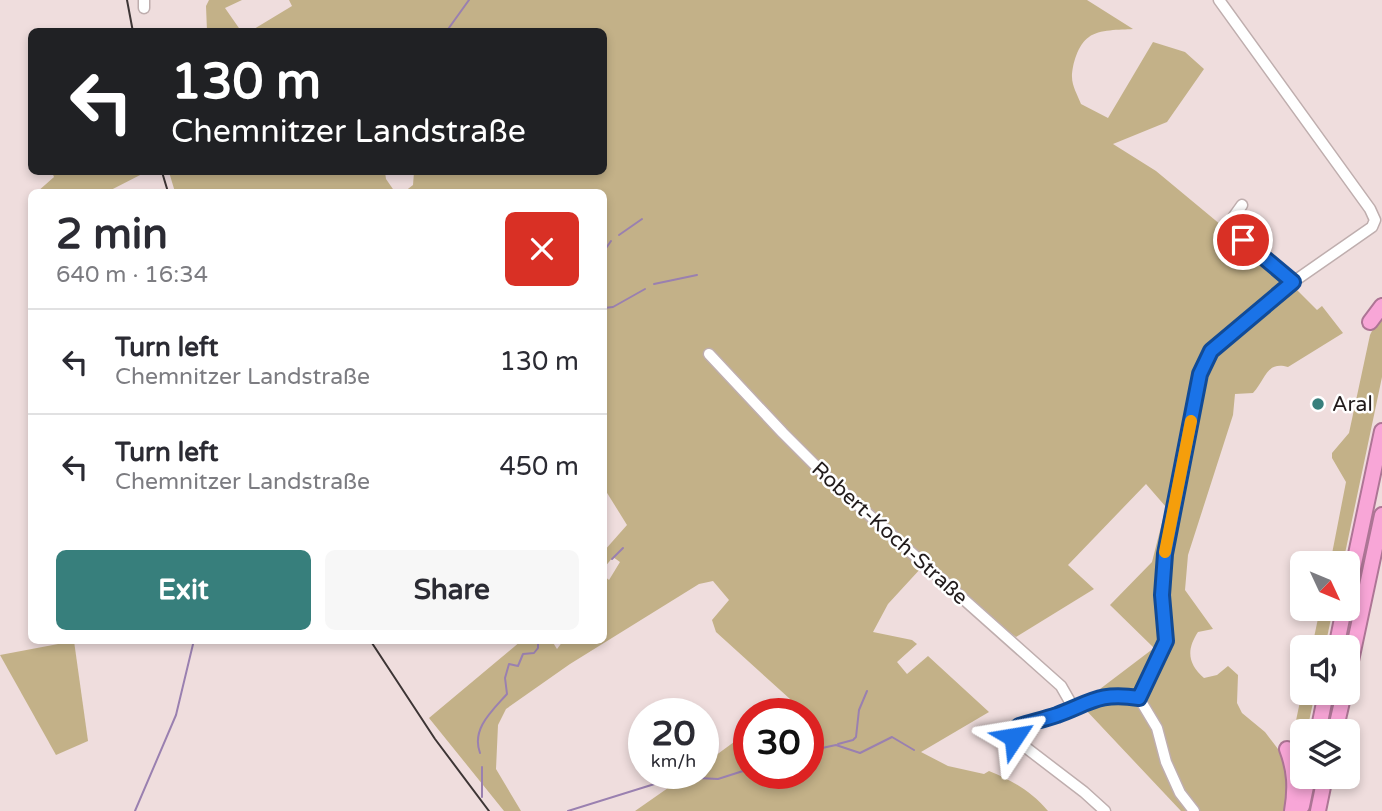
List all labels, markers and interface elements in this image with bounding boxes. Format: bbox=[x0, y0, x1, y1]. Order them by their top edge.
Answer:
text: 130 m bbox=[171, 53, 321, 112]
icon: left bbox=[56, 56, 147, 147]
text: Chemnitzer Landstraße bbox=[171, 113, 526, 151]
text: 2 min bbox=[56, 209, 168, 260]
pin bbox=[1213, 210, 1273, 270]
button: close bbox=[505, 212, 579, 286]
icon: arrive bbox=[1224, 221, 1262, 259]
text: 640 m · 16:34 bbox=[56, 261, 208, 289]
text: Turn left bbox=[115, 332, 218, 363]
icon: left bbox=[56, 343, 94, 381]
text: 130 m bbox=[499, 346, 579, 377]
text: Chemnitzer Landstraße bbox=[115, 363, 370, 391]
place label: Aral bbox=[1332, 392, 1373, 417]
marker: Aral bbox=[1310, 396, 1326, 412]
text: Turn left bbox=[115, 437, 218, 468]
icon: left bbox=[56, 448, 94, 486]
text: 450 m bbox=[499, 451, 579, 482]
street label: Robert-Koch-Straße bbox=[806, 457, 973, 610]
text: Chemnitzer Landstraße bbox=[115, 468, 370, 496]
button: Exit bbox=[56, 550, 311, 630]
button: Share bbox=[325, 550, 579, 630]
north arrow bbox=[1290, 551, 1360, 621]
map controls bbox=[1290, 551, 1360, 789]
button: sound bbox=[1290, 635, 1360, 705]
speed limit sign: 30 bbox=[733, 698, 824, 789]
position arrow bbox=[977, 700, 1051, 774]
text: 20 bbox=[652, 713, 695, 755]
button: layers bbox=[1290, 719, 1360, 789]
text: km/h bbox=[651, 750, 696, 772]

